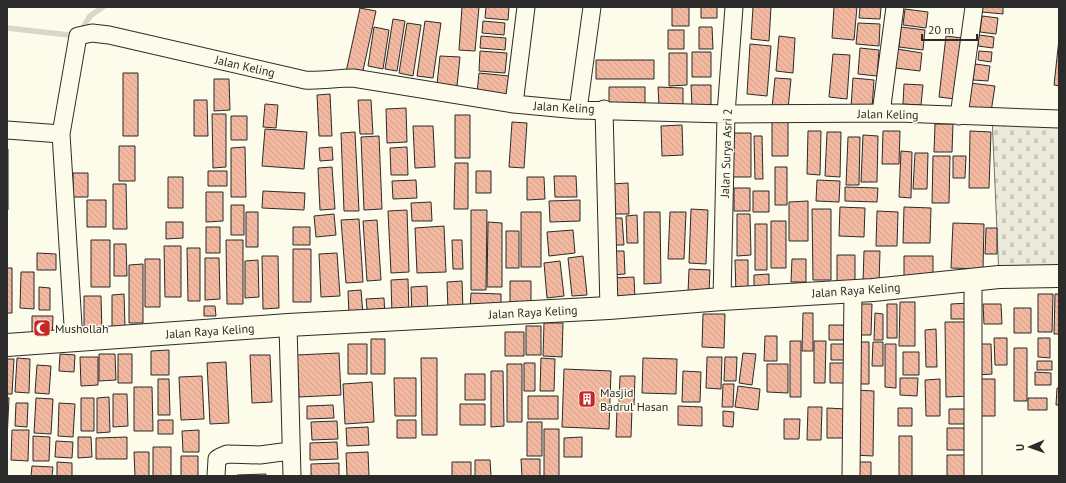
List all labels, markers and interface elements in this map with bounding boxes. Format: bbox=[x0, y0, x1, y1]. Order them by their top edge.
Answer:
scale bar bbox=[922, 16, 977, 42]
text: 20 m bbox=[928, 22, 954, 37]
street label: Jalan Keling bbox=[212, 52, 277, 80]
street label: Jalan Keling bbox=[532, 98, 595, 116]
street label: Jalan Keling bbox=[856, 106, 919, 122]
street label: Jalan Surya Asri 2 bbox=[717, 108, 735, 199]
street label: Jalan Raya Keling bbox=[810, 279, 901, 301]
street label: Jalan Raya Keling bbox=[487, 302, 578, 322]
mosque icon: Mushollah bbox=[32, 318, 52, 338]
street label: Jalan Raya Keling bbox=[164, 320, 255, 342]
place label: Mushollah bbox=[55, 321, 109, 336]
place label: Masjid Badrul Hasan bbox=[600, 385, 668, 414]
building icon: Masjid Badrul Hasan bbox=[577, 389, 597, 409]
north arrow bbox=[1010, 427, 1050, 467]
text: U bbox=[1013, 444, 1027, 451]

